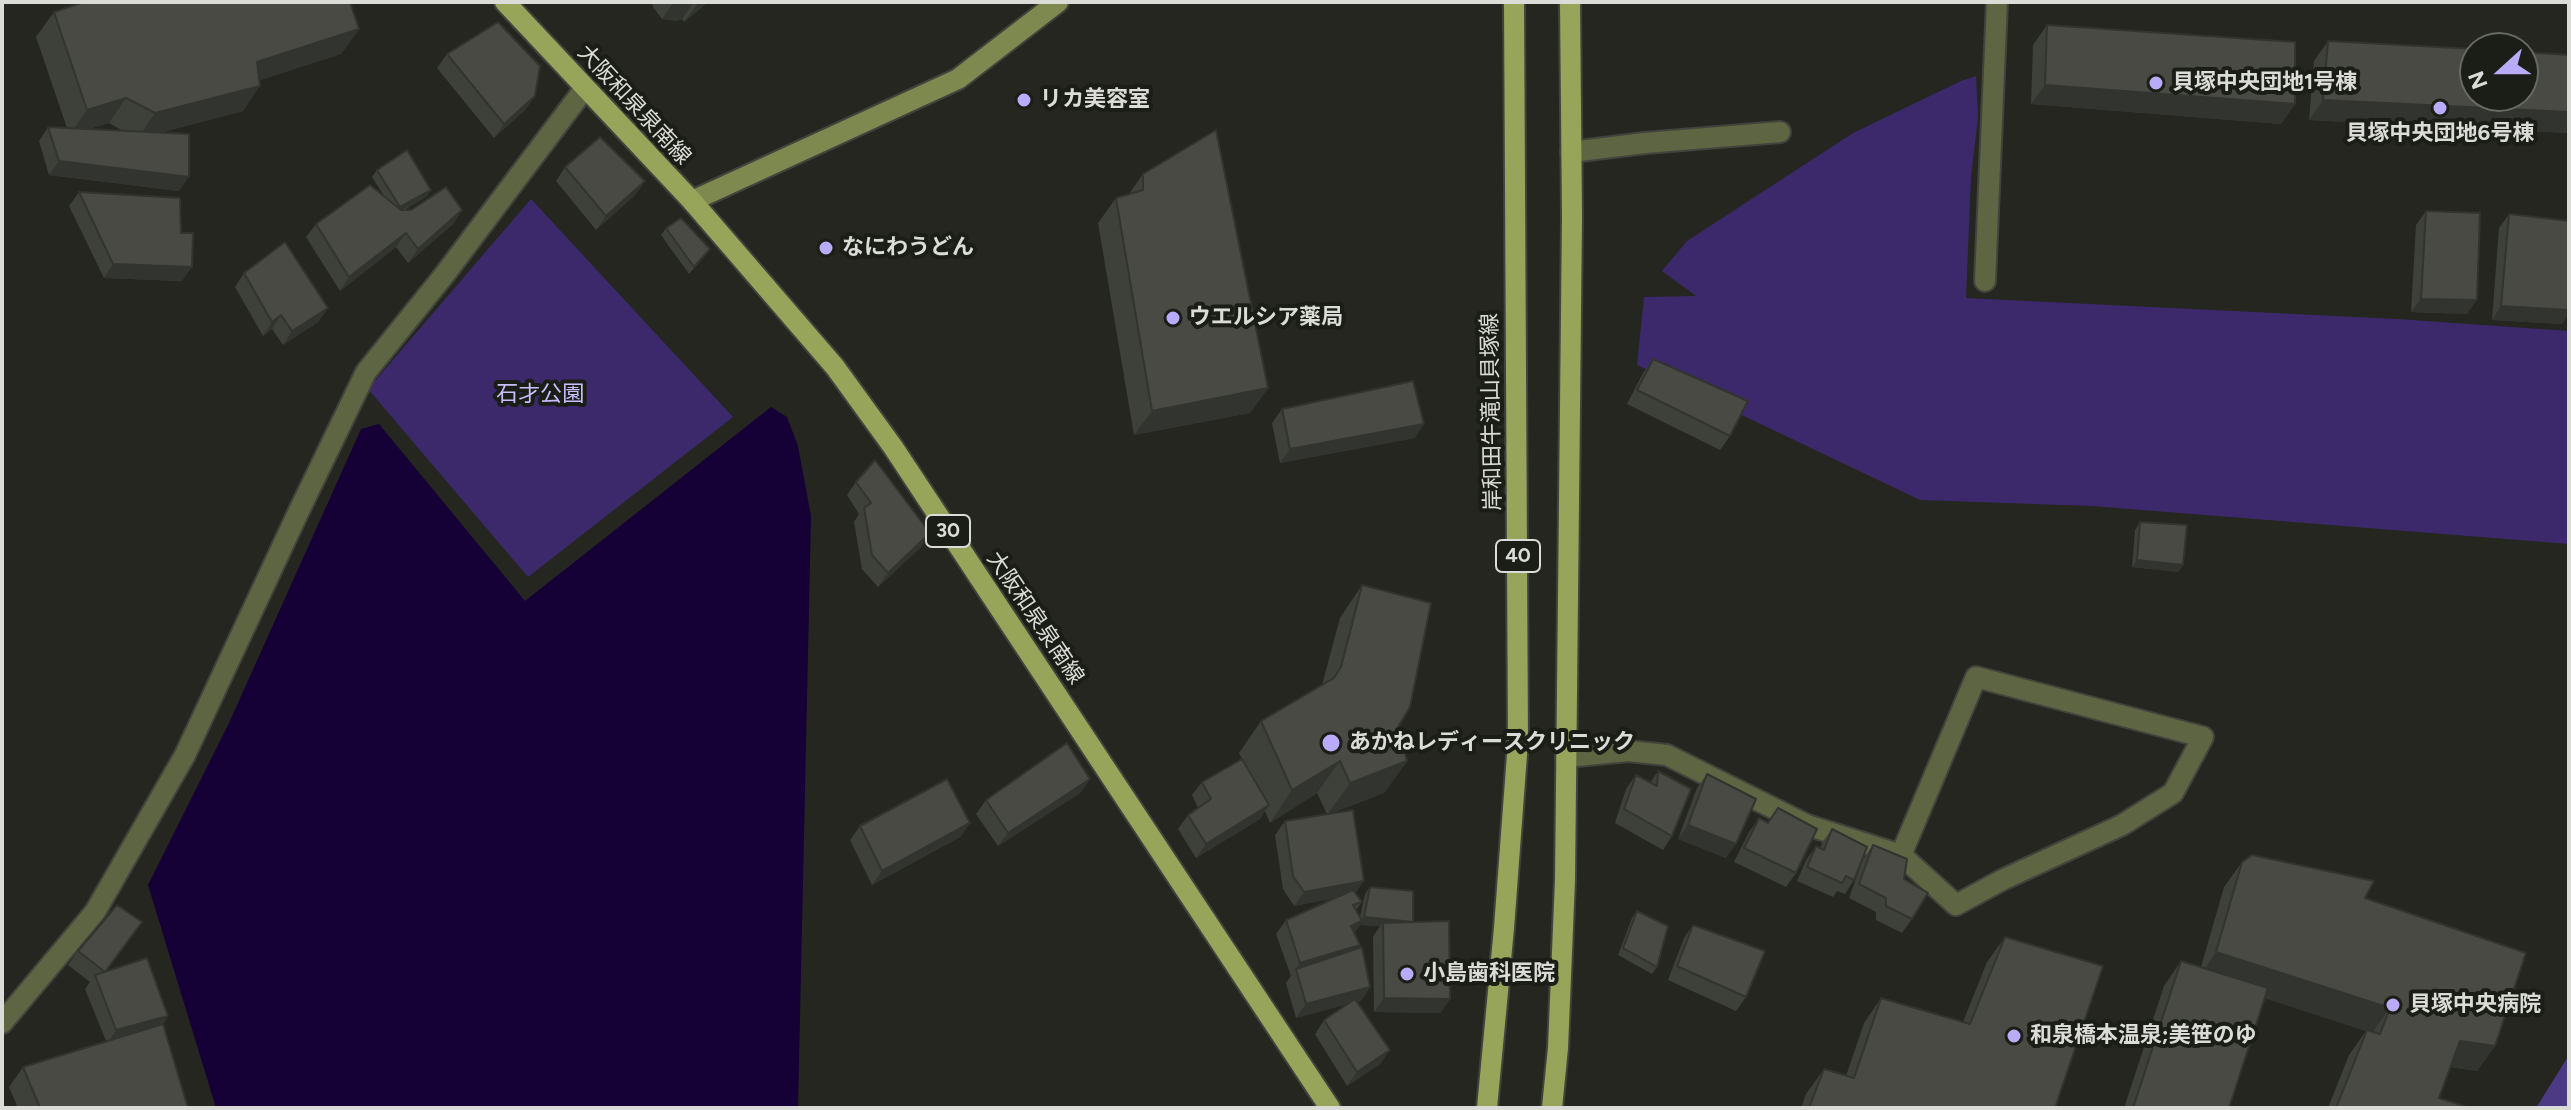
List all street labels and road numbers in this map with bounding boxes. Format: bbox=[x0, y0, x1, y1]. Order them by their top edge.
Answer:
street label: 大阪和泉泉南線 bbox=[572, 40, 696, 170]
street label: 岸和田牛滝山貝塚線 bbox=[1477, 313, 1507, 511]
road number: 30 bbox=[926, 515, 970, 547]
road number: 40 bbox=[1496, 540, 1540, 572]
street label: 大阪和泉泉南線 bbox=[981, 547, 1089, 689]

